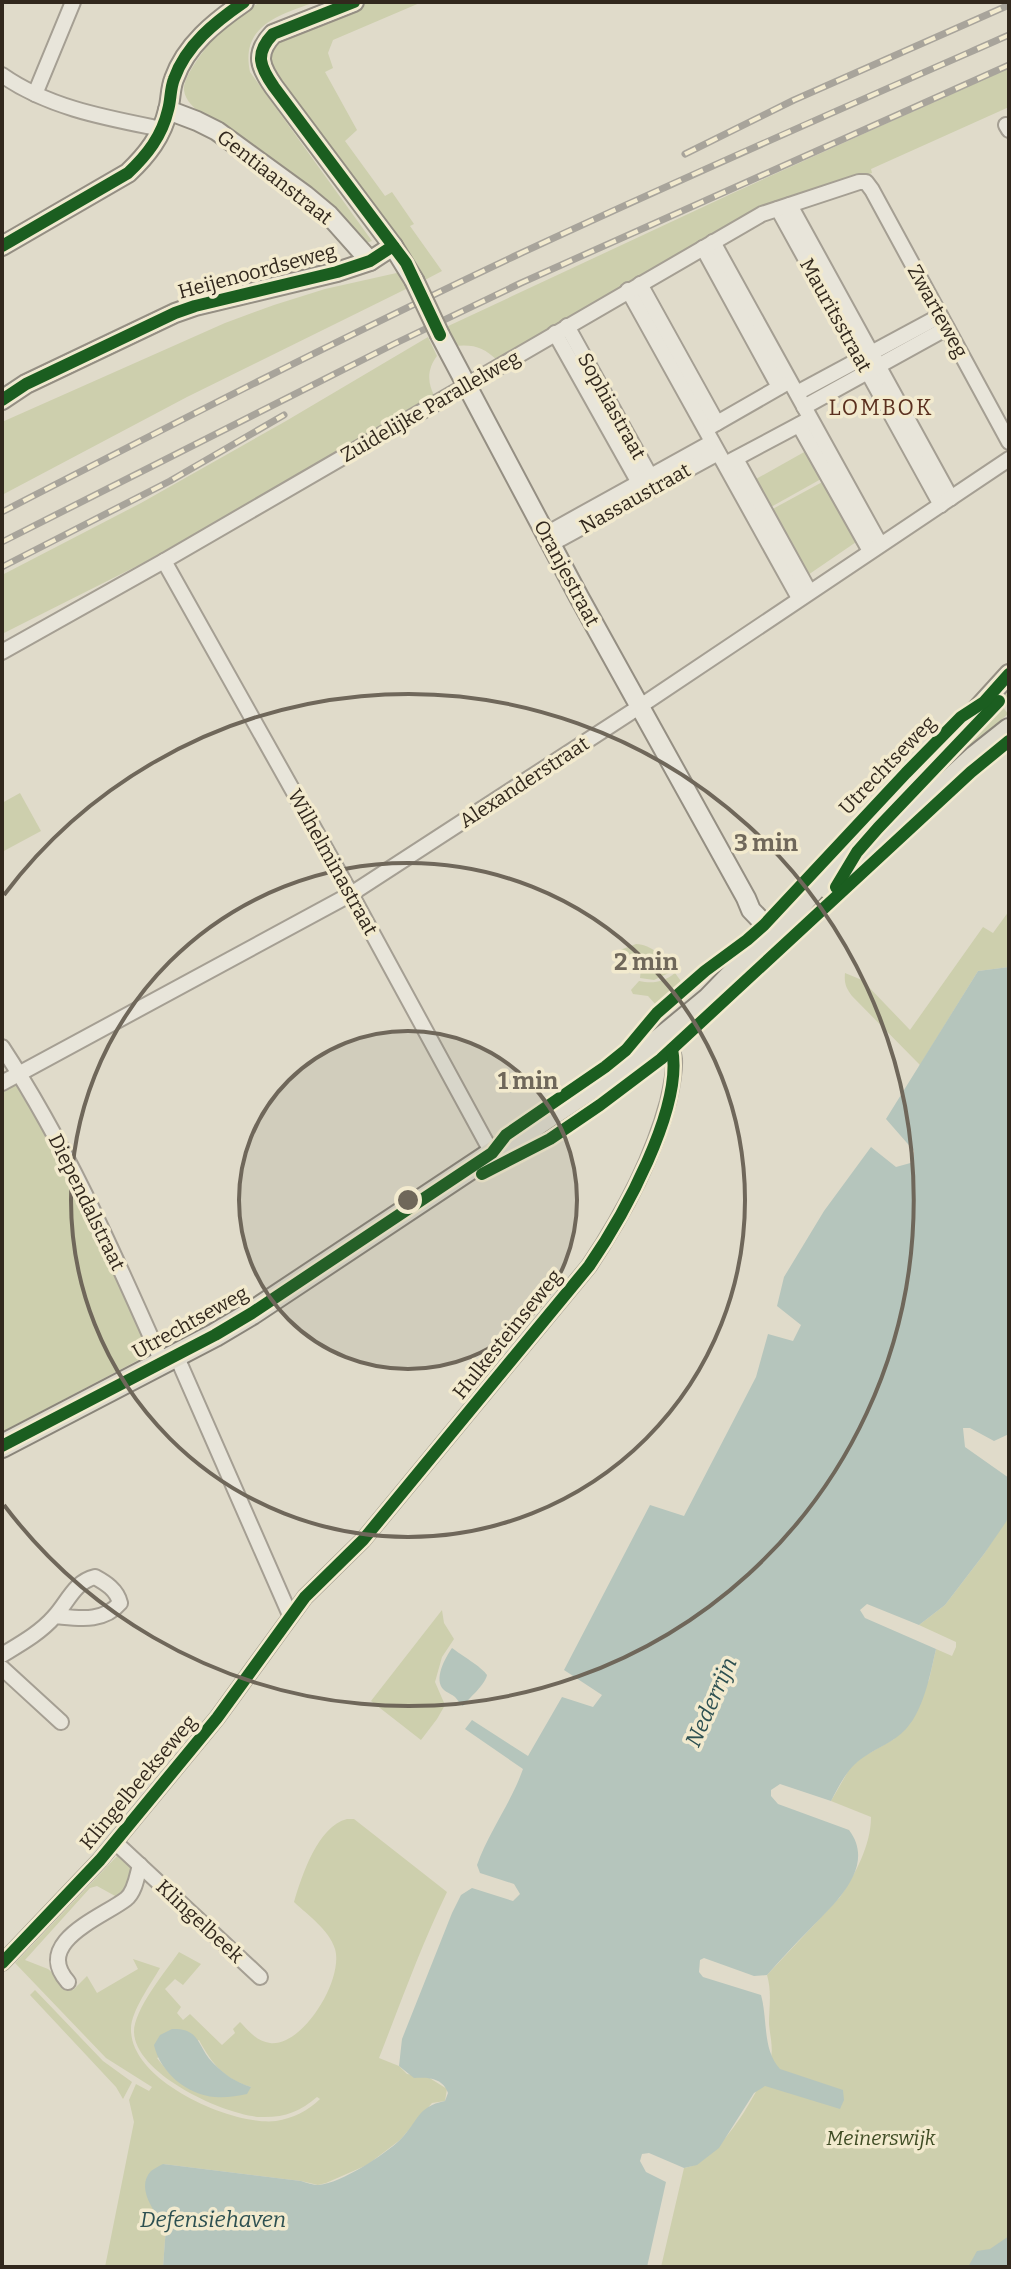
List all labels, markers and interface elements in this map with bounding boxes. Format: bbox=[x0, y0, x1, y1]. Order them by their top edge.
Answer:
street label: Gentiaanstraat bbox=[212, 124, 338, 230]
street label: Heijenoordseweg bbox=[175, 238, 339, 305]
street label: Mauritsstraat bbox=[795, 254, 877, 376]
street label: Zwarteweg bbox=[903, 260, 973, 362]
street label: Zuidelijke Parallelweg bbox=[336, 345, 524, 468]
street label: Sophiastraat bbox=[573, 348, 651, 464]
district label: LOMBOK bbox=[828, 394, 934, 421]
street label: Nassaustraat bbox=[575, 458, 695, 538]
street label: Oranjestraat bbox=[528, 516, 605, 631]
street label: Utrechtseweg bbox=[834, 710, 940, 820]
street label: Alexanderstraat bbox=[455, 731, 593, 833]
street label: Wilhelminastraat bbox=[283, 785, 383, 939]
text: 3 min bbox=[734, 829, 799, 857]
text: 2 min bbox=[614, 948, 678, 976]
text: 1 min bbox=[498, 1067, 559, 1095]
street label: Diependalstraat bbox=[44, 1130, 130, 1274]
centre of rings bbox=[394, 1186, 422, 1214]
street label: Hulkesteinseweg bbox=[447, 1264, 567, 1404]
street label: Utrechtseweg bbox=[128, 1280, 252, 1364]
water label: Nederrijn bbox=[679, 1653, 743, 1751]
street label: Klingelbeekseweg bbox=[75, 1710, 201, 1854]
street label: Klingelbeek bbox=[151, 1874, 249, 1968]
park label: Meinerswijk bbox=[826, 2126, 936, 2151]
water label: Defensiehaven bbox=[140, 2206, 286, 2233]

